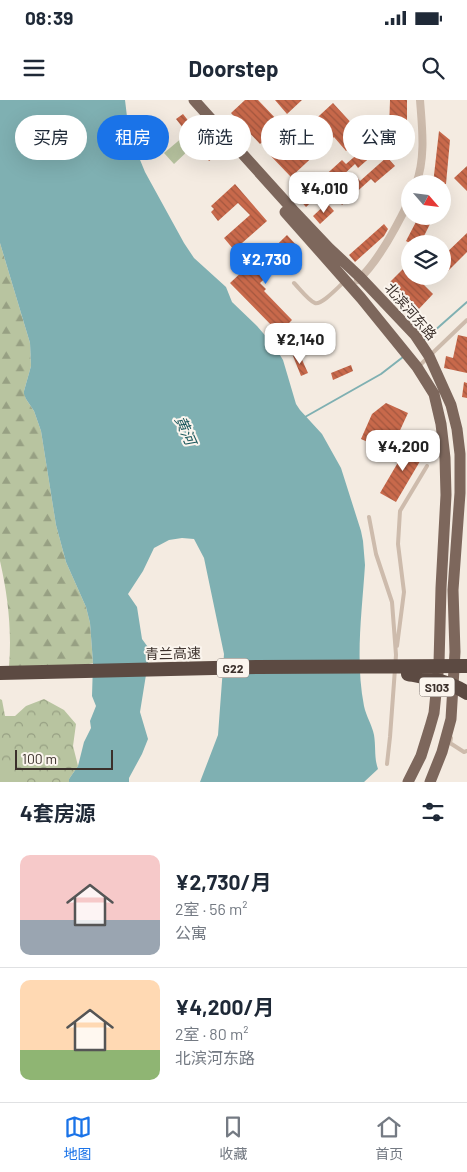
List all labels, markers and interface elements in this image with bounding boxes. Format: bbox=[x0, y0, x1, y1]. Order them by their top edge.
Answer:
text: 08:39 bbox=[25, 6, 73, 29]
icon: menu bbox=[20, 54, 48, 82]
icon: search bbox=[419, 54, 447, 82]
text: Doorstep bbox=[188, 55, 279, 81]
chip: 买房 bbox=[15, 115, 87, 160]
chip: 租房 bbox=[97, 115, 169, 160]
chip: 筛选 bbox=[179, 115, 251, 160]
chip: 新上 bbox=[261, 115, 333, 160]
chip: 公寓 bbox=[343, 115, 415, 160]
pin: ¥4,010 bbox=[283, 172, 365, 214]
north arrow bbox=[401, 175, 451, 225]
map controls bbox=[401, 175, 451, 285]
text: ¥4,010 bbox=[300, 178, 348, 197]
button: layers bbox=[401, 235, 451, 285]
pin: ¥2,730 bbox=[225, 242, 307, 285]
text: ¥2,730 bbox=[241, 249, 291, 268]
street label: 北滨河东路 bbox=[382, 279, 440, 343]
pin: ¥2,140 bbox=[259, 322, 341, 365]
text: ¥2,140 bbox=[276, 329, 324, 348]
water label: 黄河 bbox=[172, 413, 202, 450]
pin: ¥4,200 bbox=[362, 430, 444, 472]
text: ¥4,200 bbox=[377, 436, 429, 455]
street label: 青兰高速 bbox=[145, 644, 201, 662]
road number: G22 bbox=[217, 658, 249, 678]
road number: S103 bbox=[420, 678, 454, 696]
scale bar bbox=[15, 747, 112, 770]
text: 100 m bbox=[22, 750, 57, 767]
icon: filters bbox=[419, 798, 447, 826]
text: 4套房源 bbox=[20, 800, 96, 825]
text: ¥2,730/月 bbox=[175, 869, 271, 894]
icon: home bbox=[60, 875, 120, 935]
text: 2室 · 56 m² bbox=[175, 899, 247, 918]
text: 公寓 bbox=[175, 923, 207, 942]
text: ¥4,200/月 bbox=[175, 994, 274, 1019]
icon: home bbox=[60, 1000, 120, 1060]
text: 2室 · 80 m² bbox=[175, 1024, 248, 1043]
text: 北滨河东路 bbox=[175, 1048, 255, 1067]
tab: 地图 bbox=[64, 1113, 92, 1163]
tab: 收藏 bbox=[219, 1113, 247, 1163]
tab: 首页 bbox=[375, 1113, 403, 1163]

